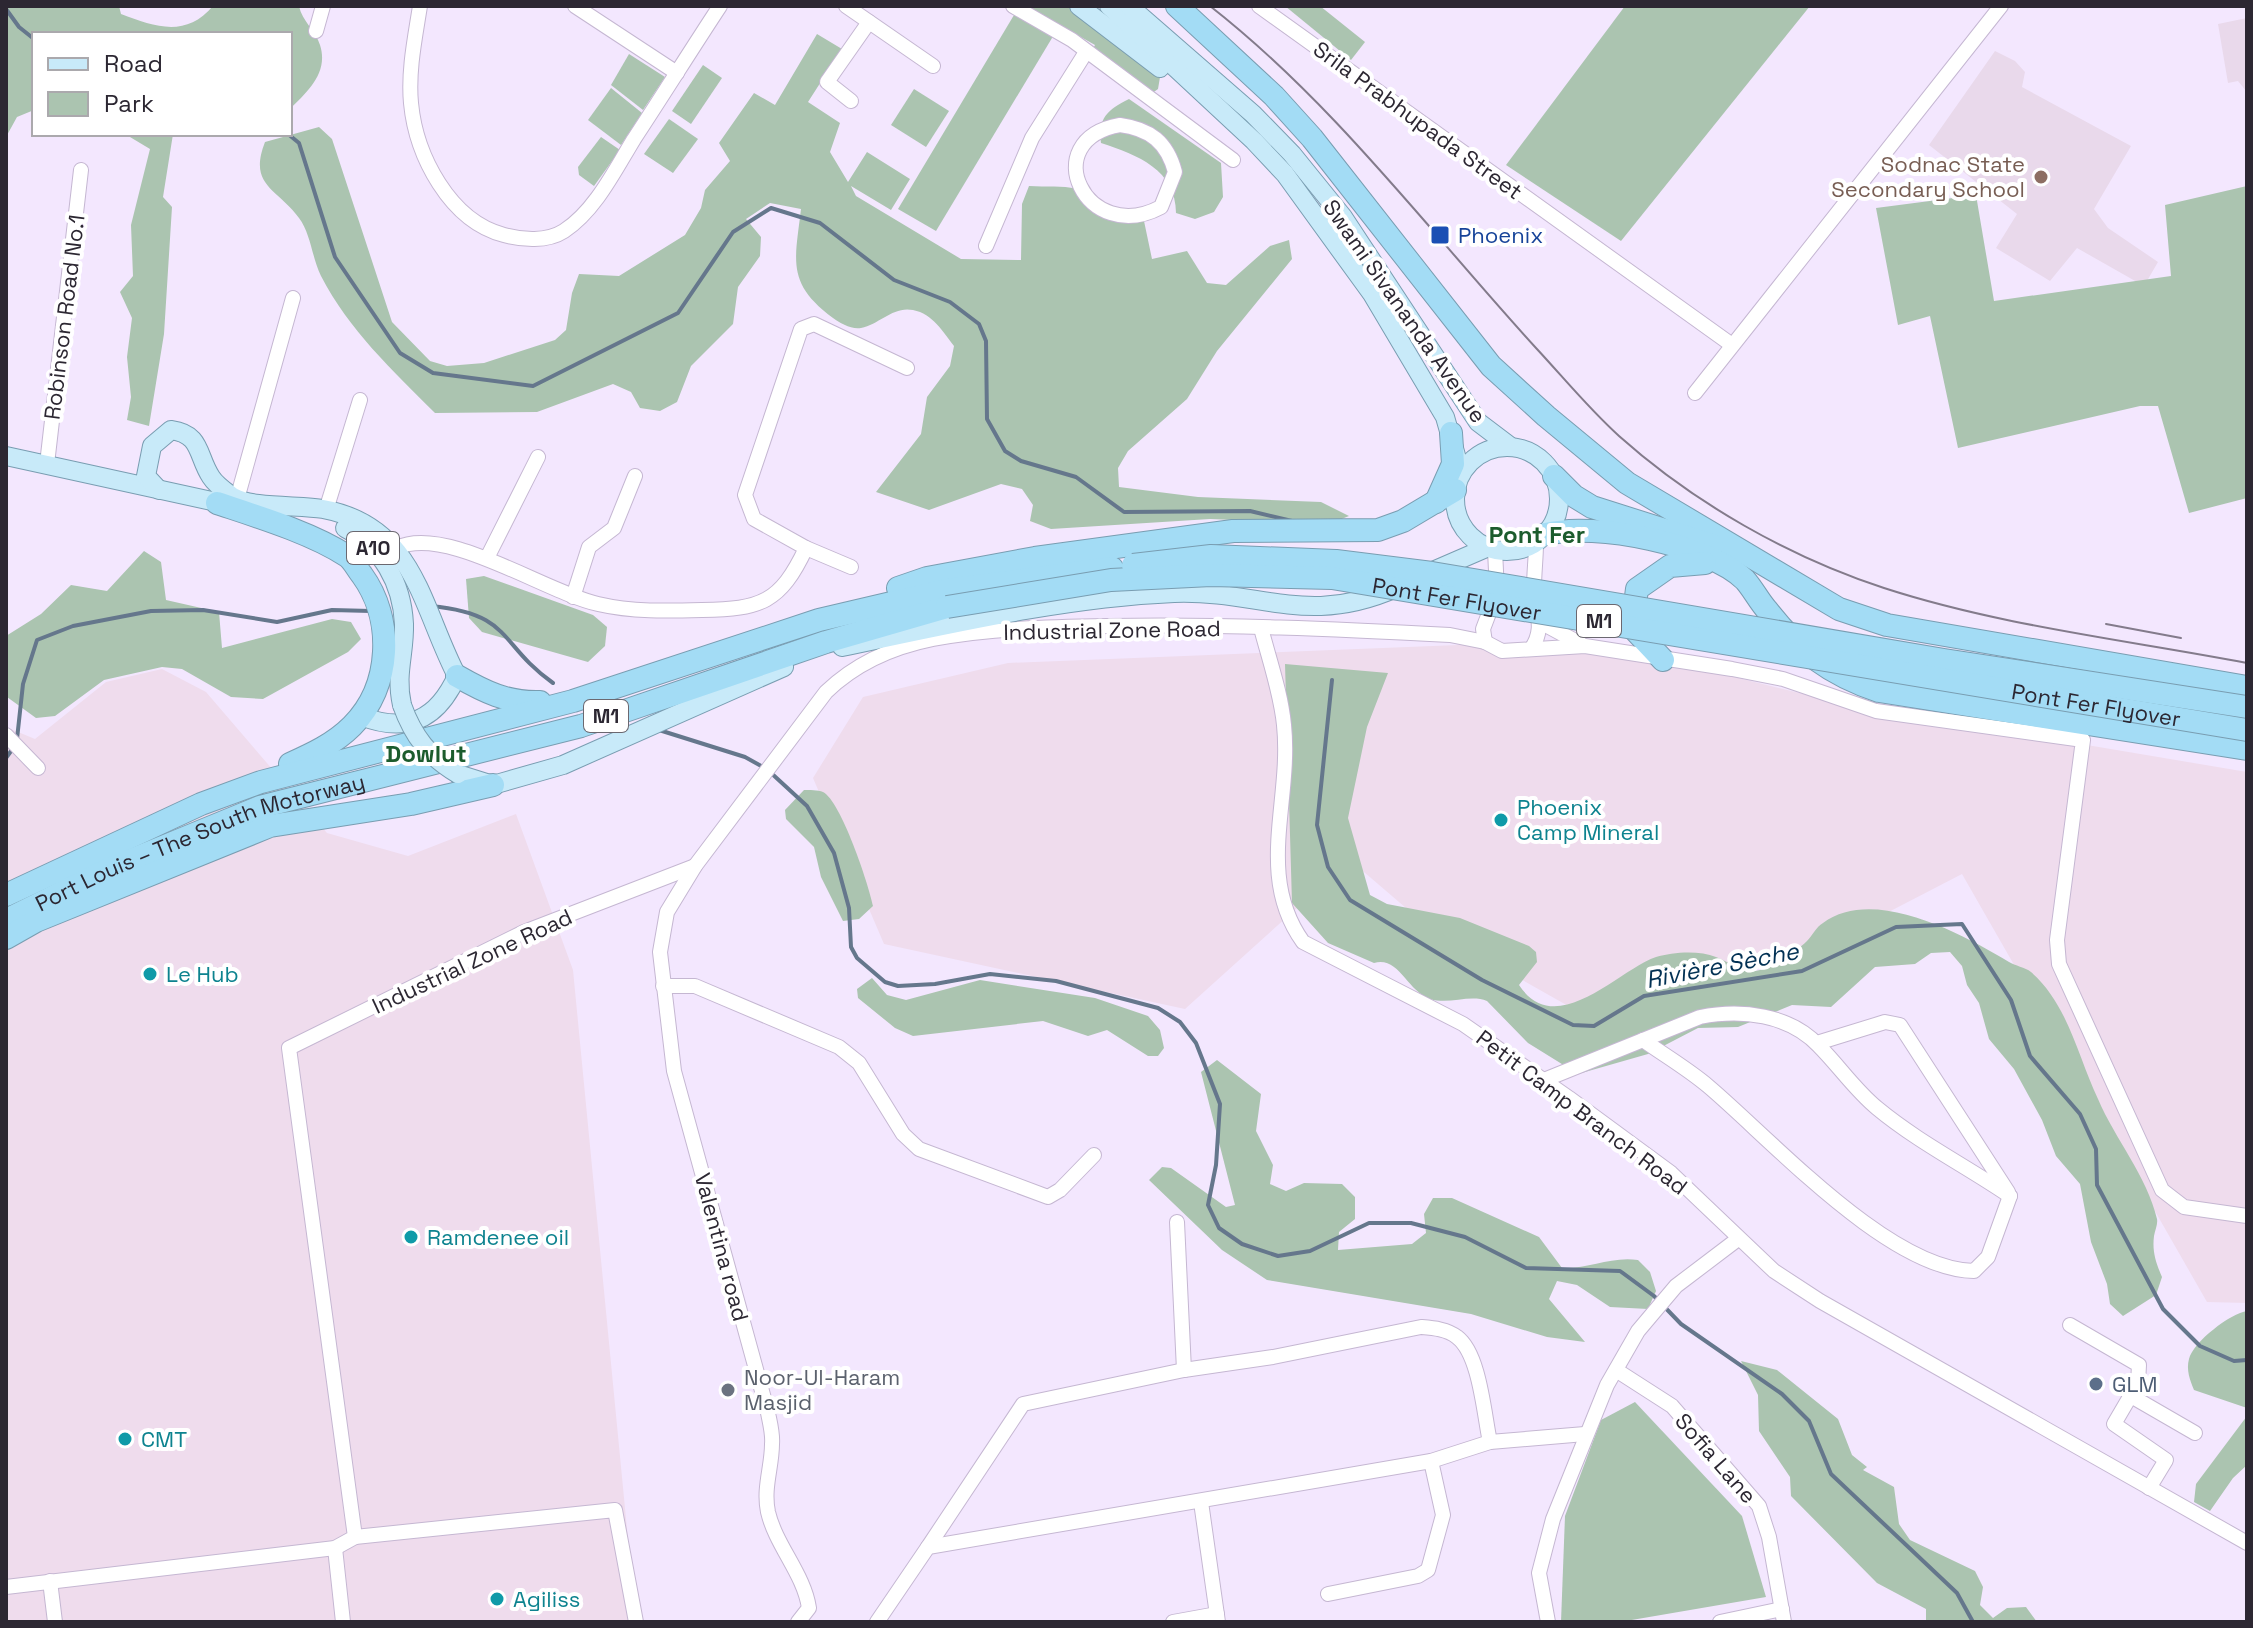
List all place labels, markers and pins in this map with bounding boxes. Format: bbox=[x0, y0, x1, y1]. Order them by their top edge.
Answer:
place label: Sodnac State Secondary School bbox=[1831, 150, 2025, 203]
marker: Sodnac State Secondary School bbox=[2032, 168, 2050, 186]
place label: Phoenix bbox=[1458, 221, 1543, 249]
marker: Phoenix bbox=[1429, 224, 1451, 246]
place label: Phoenix Camp Mineral bbox=[1517, 793, 1659, 846]
marker: Phoenix Camp Mineral bbox=[1492, 811, 1510, 829]
place label: Le Hub bbox=[166, 960, 239, 988]
marker: Le Hub bbox=[141, 965, 159, 983]
place label: Ramdenee oil bbox=[427, 1223, 569, 1251]
marker: Ramdenee oil bbox=[402, 1228, 420, 1246]
place label: Noor-Ul-Haram Masjid bbox=[744, 1363, 900, 1416]
place label: GLM bbox=[2112, 1370, 2158, 1398]
marker: GLM bbox=[2087, 1375, 2105, 1393]
marker: Noor-Ul-Haram Masjid bbox=[719, 1381, 737, 1399]
place label: CMT bbox=[141, 1425, 187, 1453]
marker: CMT bbox=[116, 1430, 134, 1448]
place label: Agiliss bbox=[513, 1585, 580, 1613]
marker: Agiliss bbox=[488, 1590, 506, 1608]

